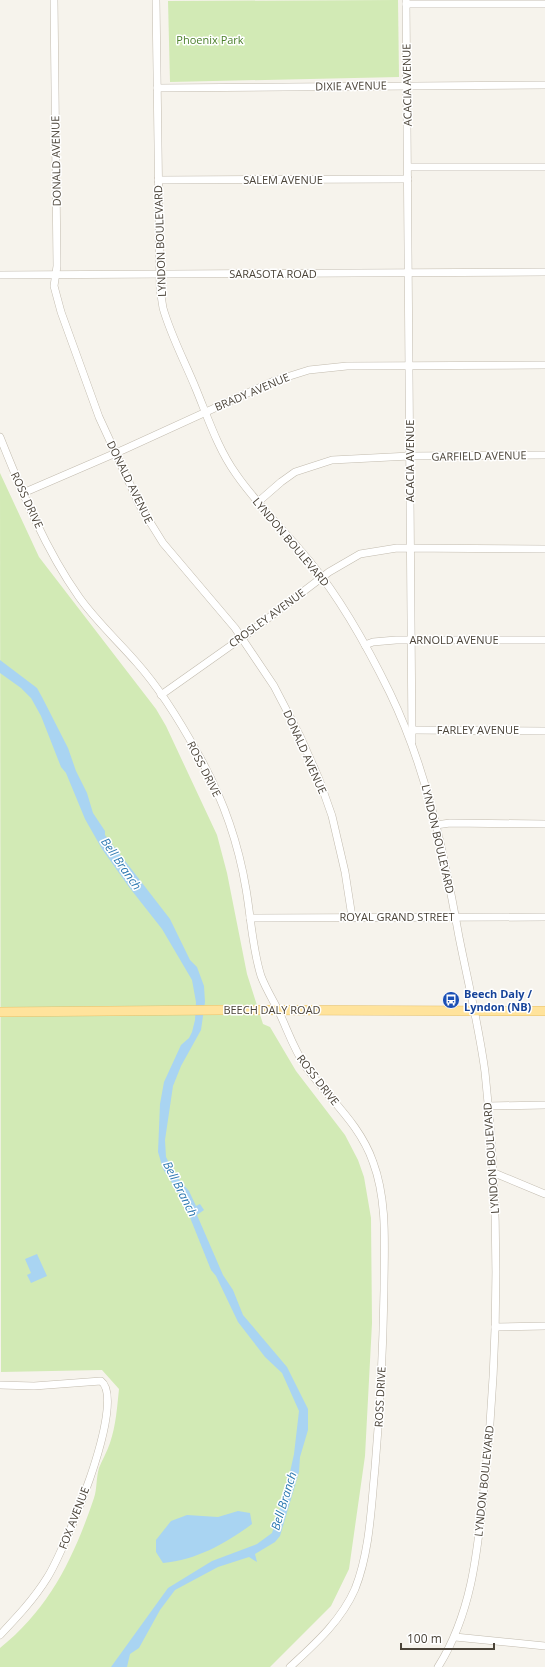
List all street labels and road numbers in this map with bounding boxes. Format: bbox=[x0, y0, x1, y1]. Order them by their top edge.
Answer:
street label: ACACIA AVENUE bbox=[398, 44, 415, 126]
street label: DIXIE AVENUE bbox=[315, 77, 387, 94]
street label: DONALD AVENUE bbox=[47, 116, 64, 206]
street label: SALEM AVENUE bbox=[243, 172, 323, 187]
street label: LYNDON BOULEVARD bbox=[150, 185, 169, 297]
street label: SARASOTA ROAD bbox=[229, 266, 317, 281]
street label: BRADY AVENUE bbox=[212, 369, 292, 414]
street label: ACACIA AVENUE bbox=[402, 420, 417, 502]
street label: DONALD AVENUE bbox=[104, 438, 157, 526]
street label: GARFIELD AVENUE bbox=[431, 447, 527, 464]
street label: ROSS DRIVE bbox=[8, 469, 47, 531]
street label: LYNDON BOULEVARD bbox=[250, 494, 333, 589]
street label: CROSLEY AVENUE bbox=[225, 585, 308, 650]
street label: ARNOLD AVENUE bbox=[409, 632, 499, 647]
street label: DONALD AVENUE bbox=[280, 707, 331, 796]
street label: FARLEY AVENUE bbox=[437, 722, 519, 737]
street label: ROSS DRIVE bbox=[184, 738, 225, 799]
street label: LYNDON BOULEVARD bbox=[419, 783, 458, 895]
street label: ROYAL GRAND STREET bbox=[339, 909, 455, 924]
street label: BEECH DALY ROAD bbox=[223, 1002, 321, 1017]
street label: ROSS DRIVE bbox=[294, 1051, 343, 1108]
street label: LYNDON BOULEVARD bbox=[479, 1102, 502, 1214]
street label: ROSS DRIVE bbox=[370, 1366, 389, 1428]
street label: LYNDON BOULEVARD bbox=[470, 1425, 497, 1537]
street label: FOX AVENUE bbox=[55, 1485, 92, 1551]

